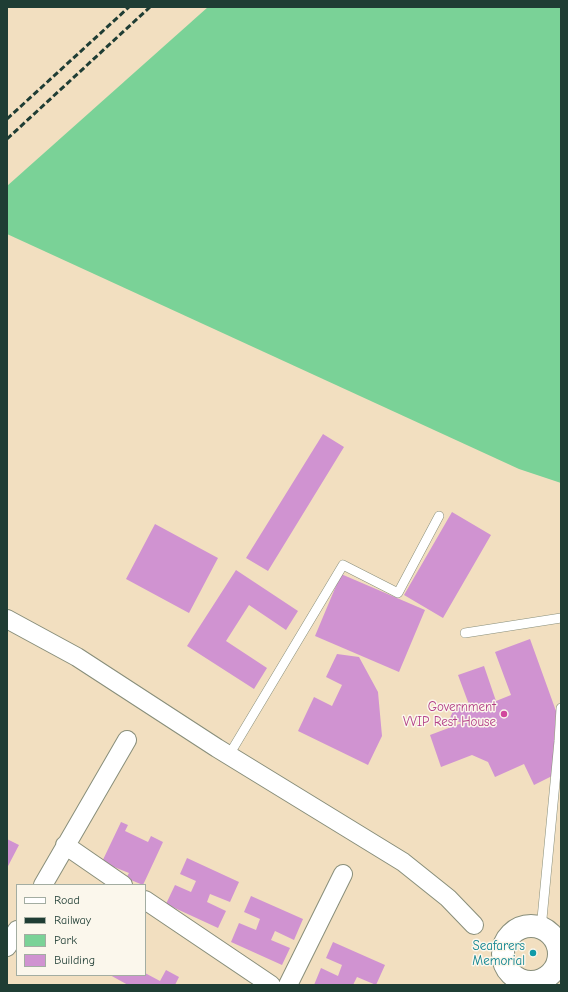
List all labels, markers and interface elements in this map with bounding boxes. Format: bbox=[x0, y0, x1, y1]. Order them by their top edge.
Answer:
place label: Government VVIP Rest House bbox=[403, 699, 496, 730]
marker: Government VVIP Rest House bbox=[499, 709, 509, 719]
legend bbox=[16, 884, 146, 976]
text: Road bbox=[54, 893, 80, 907]
text: Railway bbox=[54, 913, 91, 927]
text: Park bbox=[54, 933, 77, 947]
place label: Seafarers Memorial bbox=[472, 938, 525, 969]
marker: Seafarers Memorial bbox=[528, 948, 538, 958]
text: Building bbox=[54, 953, 95, 967]

